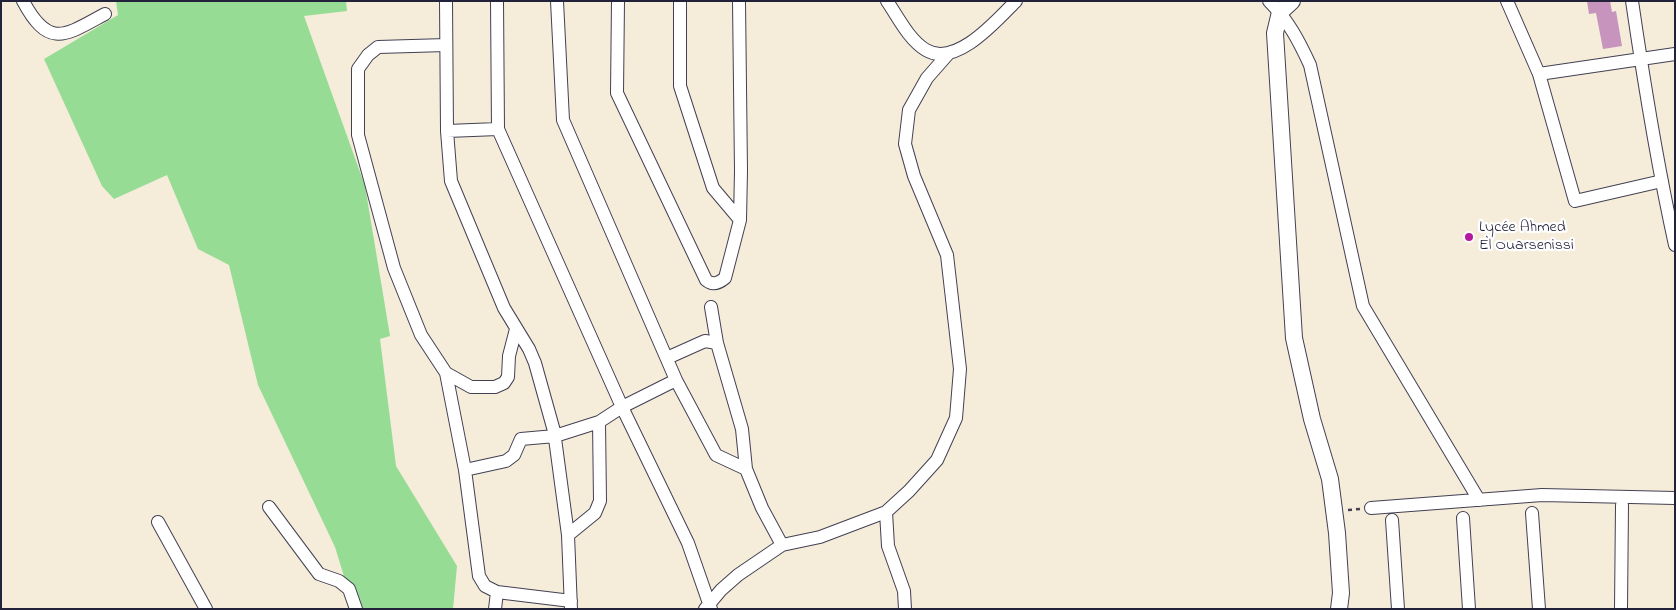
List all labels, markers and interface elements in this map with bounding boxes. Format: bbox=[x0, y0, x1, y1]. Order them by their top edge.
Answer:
place label: Lycée Ahmed El Ouarsenissi bbox=[1479, 218, 1574, 256]
marker: Lycée Ahmed El Ouarsenissi bbox=[1463, 231, 1475, 243]

